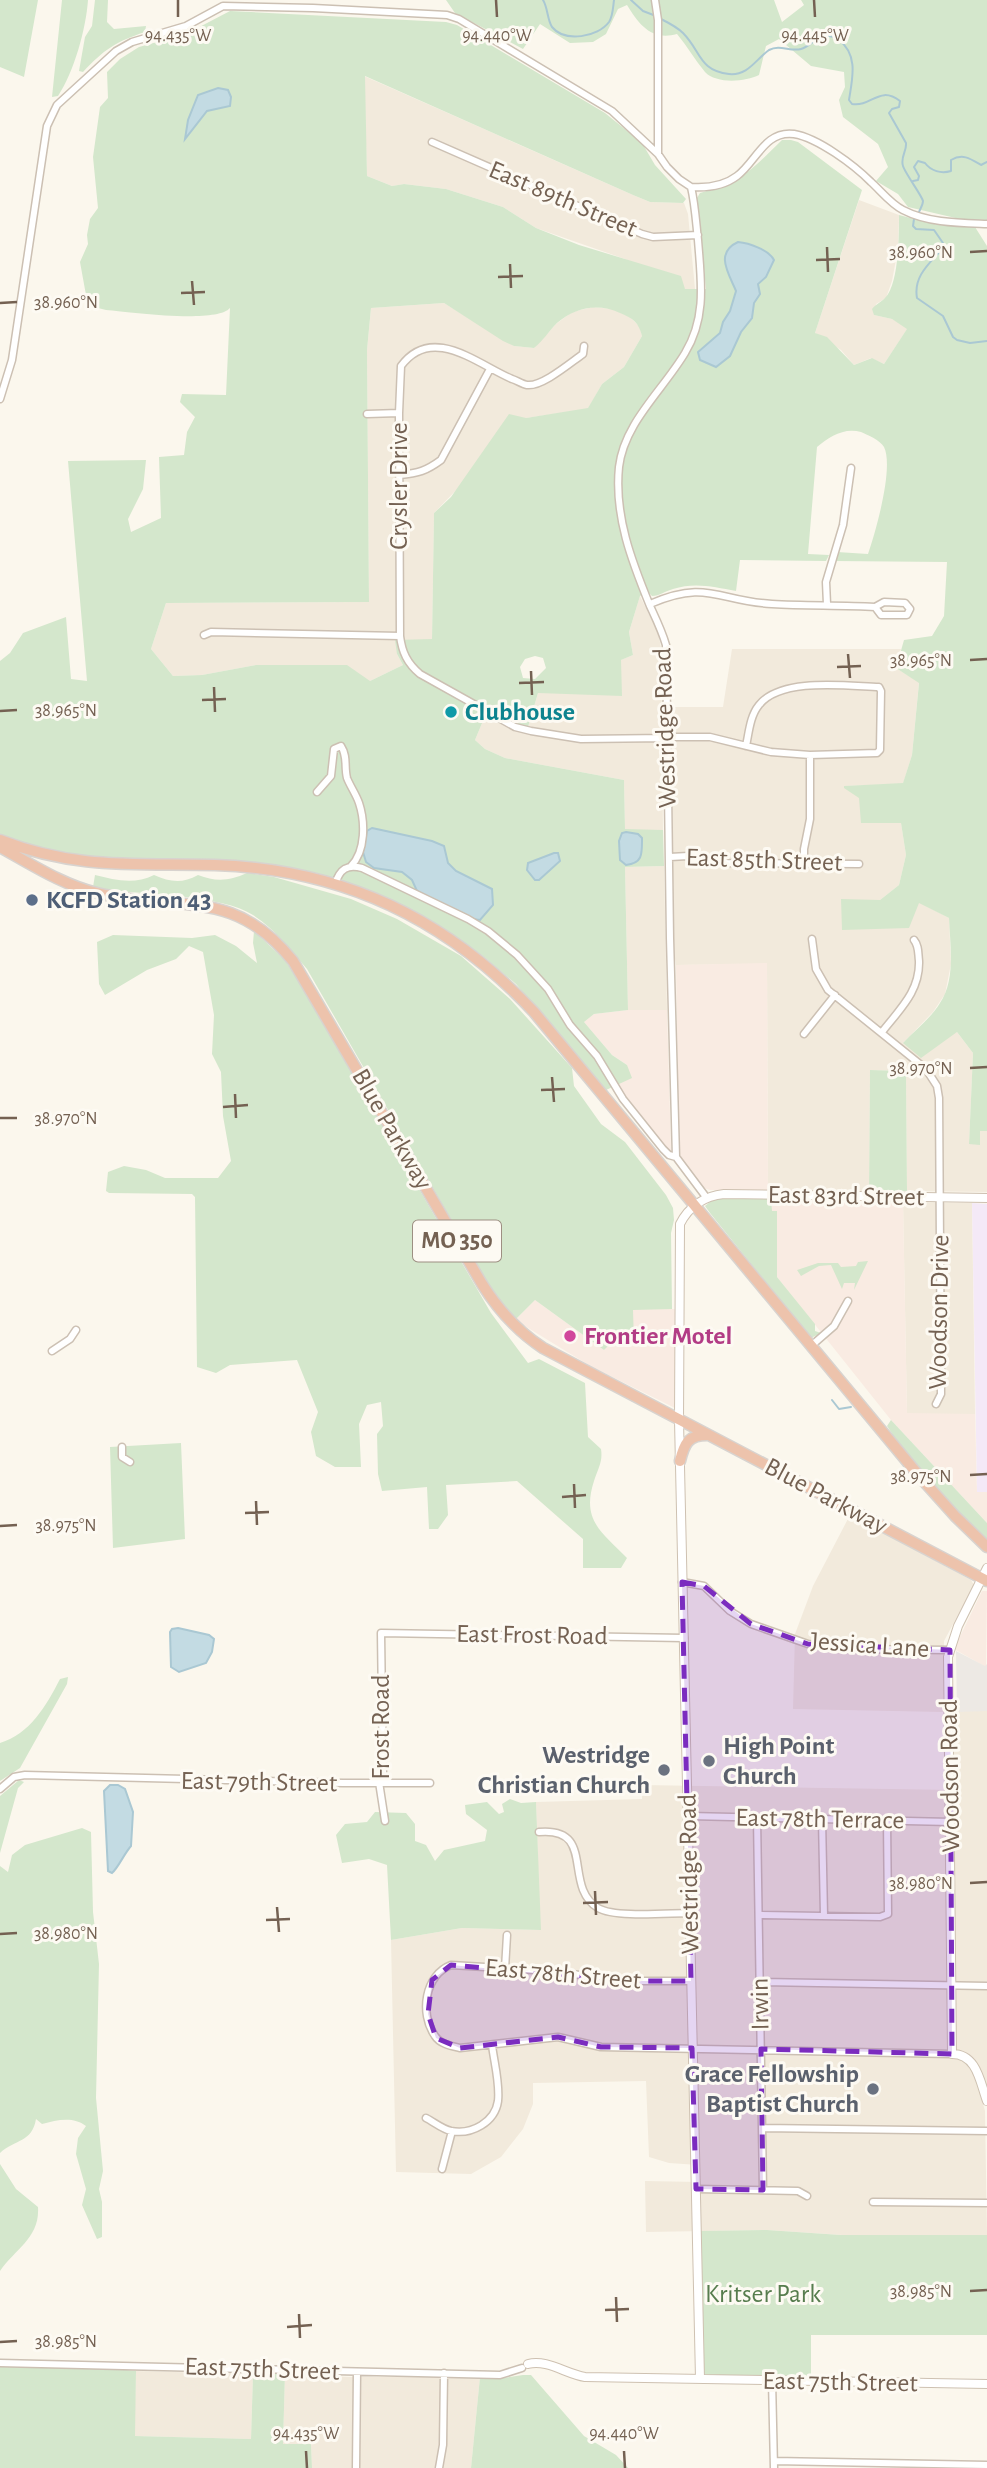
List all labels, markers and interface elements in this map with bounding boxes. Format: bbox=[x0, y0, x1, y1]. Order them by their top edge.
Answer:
text: 94.435°W bbox=[145, 27, 211, 45]
text: 94.440°W bbox=[462, 27, 532, 45]
text: 94.445°W bbox=[781, 27, 849, 45]
street label: East 89th Street bbox=[485, 156, 641, 242]
text: 38.960°N bbox=[889, 244, 953, 262]
text: 38.960°N bbox=[34, 294, 98, 312]
street label: Crysler Drive bbox=[386, 422, 412, 550]
street label: Westridge Road bbox=[649, 647, 681, 809]
text: 38.965°N bbox=[890, 652, 952, 670]
place label: Clubhouse bbox=[465, 699, 575, 725]
text: 38.965°N bbox=[35, 702, 97, 720]
marker: Clubhouse bbox=[443, 704, 459, 720]
street label: East 85th Street bbox=[685, 844, 843, 876]
place label: KCFD Station 43 bbox=[46, 887, 211, 913]
marker: KCFD Station 43 bbox=[24, 892, 40, 908]
text: 38.970°N bbox=[889, 1060, 953, 1078]
street label: Blue Parkway bbox=[347, 1064, 437, 1194]
text: 38.970°N bbox=[34, 1110, 98, 1128]
street label: East 83rd Street bbox=[767, 1182, 925, 1210]
road number: MO 350 bbox=[413, 1220, 501, 1261]
street label: Woodson Drive bbox=[925, 1234, 953, 1390]
place label: Frontier Motel bbox=[584, 1323, 732, 1349]
marker: Frontier Motel bbox=[562, 1328, 578, 1344]
street label: Blue Parkway bbox=[760, 1453, 892, 1539]
text: 38.975°N bbox=[890, 1468, 952, 1486]
text: 38.975°N bbox=[35, 1517, 97, 1535]
street label: East Frost Road bbox=[456, 1621, 608, 1649]
street label: Jessica Lane bbox=[810, 1628, 930, 1662]
street label: Frost Road bbox=[368, 1674, 394, 1780]
street label: Woodson Road bbox=[936, 1699, 964, 1853]
place label: High Point Church bbox=[723, 1733, 835, 1789]
place label: Westridge Christian Church bbox=[478, 1742, 650, 1798]
marker: High Point Church bbox=[701, 1753, 717, 1769]
marker: Westridge Christian Church bbox=[656, 1762, 672, 1778]
street label: East 79th Street bbox=[180, 1768, 338, 1796]
street label: Westridge Road bbox=[675, 1793, 703, 1955]
street label: East 78th Terrace bbox=[735, 1805, 905, 1833]
text: 38.980°N bbox=[889, 1875, 953, 1893]
text: 38.980°N bbox=[34, 1925, 98, 1943]
street label: East 78th Street bbox=[484, 1954, 642, 1994]
street label: Irwin bbox=[747, 1977, 773, 2031]
place label: Grace Fellowship Baptist Church bbox=[685, 2061, 859, 2117]
marker: Grace Fellowship Baptist Church bbox=[865, 2081, 881, 2097]
park label: Kritser Park bbox=[705, 2281, 821, 2307]
text: 38.985°N bbox=[890, 2283, 952, 2301]
text: 38.985°N bbox=[35, 2333, 97, 2351]
street label: East 75th Street bbox=[184, 2353, 340, 2385]
street label: East 75th Street bbox=[762, 2368, 918, 2396]
text: 94.435°W bbox=[273, 2425, 339, 2443]
text: 94.440°W bbox=[589, 2425, 659, 2443]

